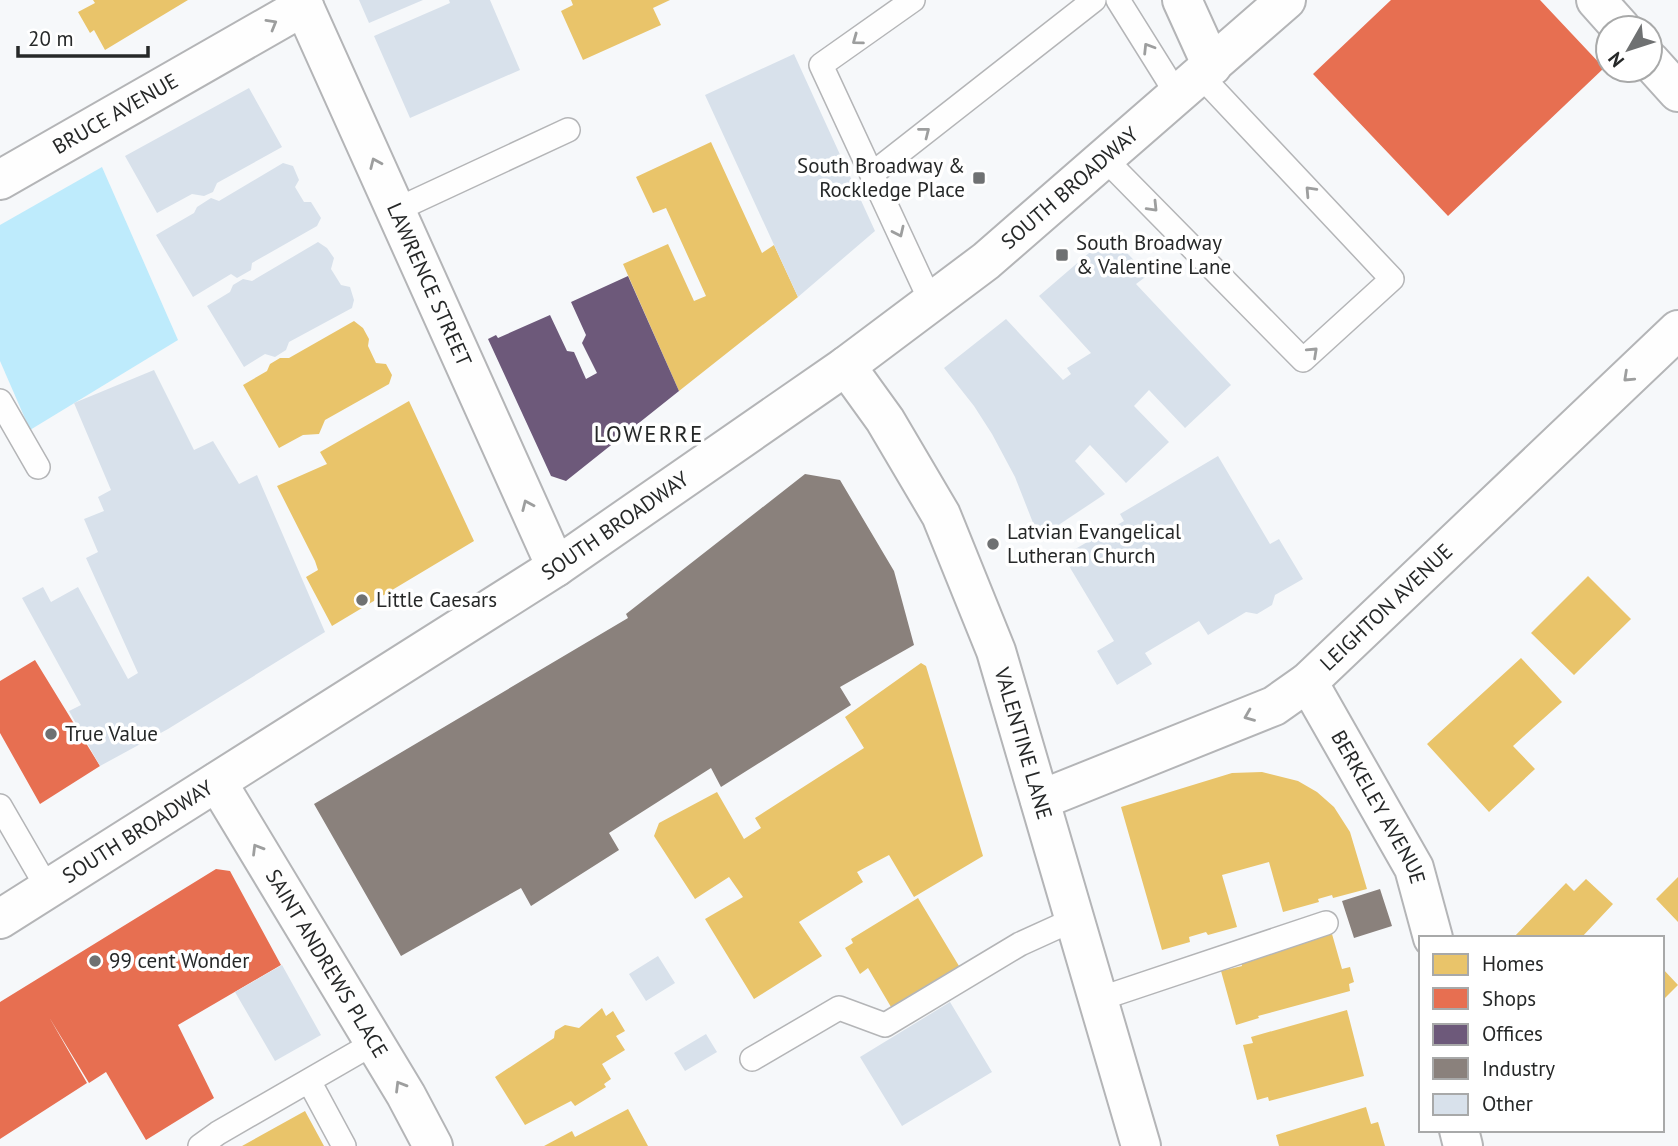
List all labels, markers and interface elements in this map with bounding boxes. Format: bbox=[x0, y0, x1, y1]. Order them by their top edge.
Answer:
scale bar bbox=[18, 14, 147, 58]
north arrow bbox=[1594, 14, 1664, 84]
one-way arrow bbox=[264, 19, 277, 32]
text: 20 m bbox=[28, 25, 74, 52]
one-way arrow bbox=[852, 32, 865, 44]
one-way arrow bbox=[1143, 42, 1156, 55]
text: N bbox=[1603, 47, 1629, 72]
street label: BRUCE AVENUE bbox=[48, 67, 183, 160]
street label: SOUTH BROADWAY bbox=[995, 120, 1144, 255]
one-way arrow bbox=[918, 127, 930, 140]
place label: South Broadway & Rockledge Place bbox=[797, 152, 965, 203]
one-way arrow bbox=[369, 158, 383, 171]
marker: South Broadway & Rockledge Place bbox=[971, 170, 987, 186]
one-way arrow bbox=[1305, 187, 1318, 200]
street label: LAWRENCE STREET bbox=[381, 198, 478, 371]
one-way arrow bbox=[1145, 199, 1158, 212]
one-way arrow bbox=[890, 225, 904, 237]
place label: South Broadway & Valentine Lane bbox=[1076, 229, 1231, 280]
marker: South Broadway & Valentine Lane bbox=[1054, 247, 1070, 263]
one-way arrow bbox=[1305, 347, 1318, 360]
one-way arrow bbox=[1624, 368, 1637, 381]
district label: LOWERRE bbox=[594, 419, 704, 448]
street label: SOUTH BROADWAY bbox=[536, 465, 694, 586]
one-way arrow bbox=[521, 500, 535, 513]
place label: Latvian Evangelical Lutheran Church bbox=[1007, 518, 1181, 569]
marker: Latvian Evangelical Lutheran Church bbox=[985, 536, 1001, 552]
street label: LEIGHTON AVENUE bbox=[1314, 538, 1458, 676]
place label: Little Caesars bbox=[376, 586, 497, 613]
marker: Little Caesars bbox=[354, 592, 370, 608]
street label: VALENTINE LANE bbox=[988, 663, 1059, 823]
one-way arrow bbox=[1244, 707, 1256, 721]
place label: True Value bbox=[65, 720, 158, 747]
street label: BERKELEY AVENUE bbox=[1325, 725, 1432, 887]
marker: True Value bbox=[43, 726, 59, 742]
street label: SOUTH BROADWAY bbox=[57, 773, 218, 889]
one-way arrow bbox=[253, 844, 266, 857]
street label: SAINT ANDREWS PLACE bbox=[260, 864, 394, 1062]
legend bbox=[1419, 936, 1664, 1132]
place label: 99 cent Wonder bbox=[109, 947, 249, 974]
text: Homes bbox=[1482, 950, 1544, 977]
marker: 99 cent Wonder bbox=[87, 953, 103, 969]
text: Shops bbox=[1482, 985, 1536, 1012]
text: Offices bbox=[1482, 1020, 1543, 1047]
text: Industry bbox=[1482, 1055, 1555, 1082]
one-way arrow bbox=[396, 1081, 409, 1094]
text: Other bbox=[1482, 1090, 1533, 1117]

